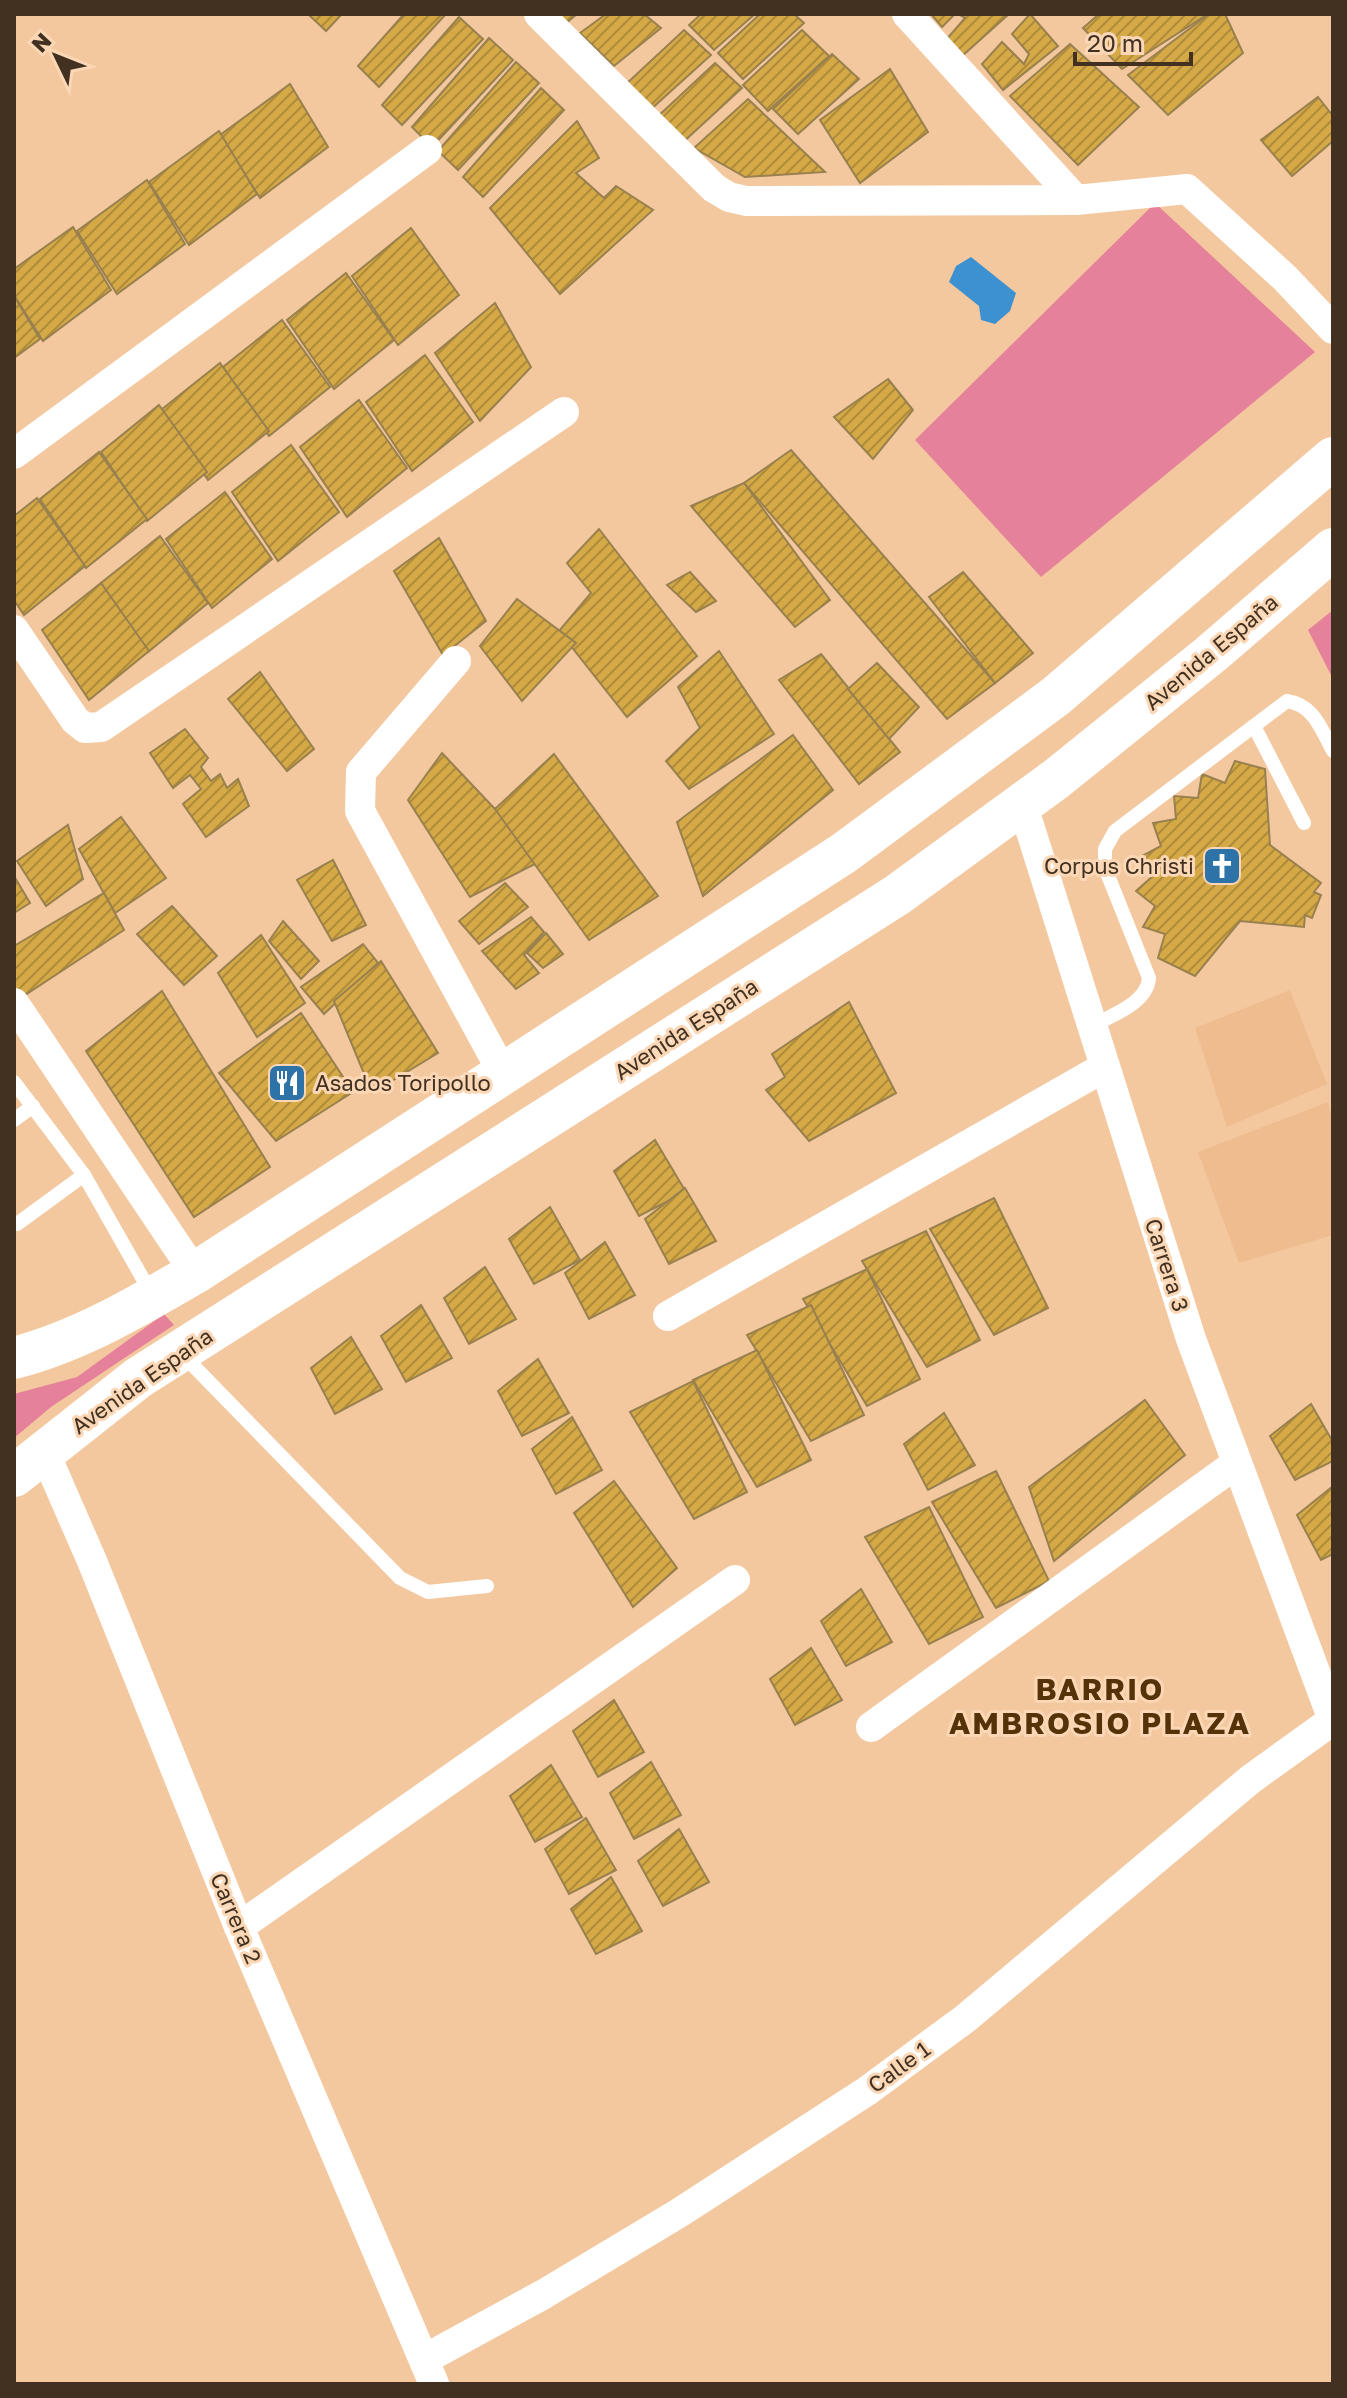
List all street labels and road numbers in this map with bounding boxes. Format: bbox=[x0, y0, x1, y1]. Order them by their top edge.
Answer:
street label: Avenida España bbox=[1138, 588, 1283, 715]
street label: Avenida España bbox=[609, 972, 763, 1085]
street label: Carrera 3 bbox=[1140, 1215, 1195, 1315]
street label: Avenida España bbox=[66, 1322, 217, 1439]
street label: Carrera 2 bbox=[205, 1868, 268, 1967]
street label: Calle 1 bbox=[862, 2035, 935, 2098]

